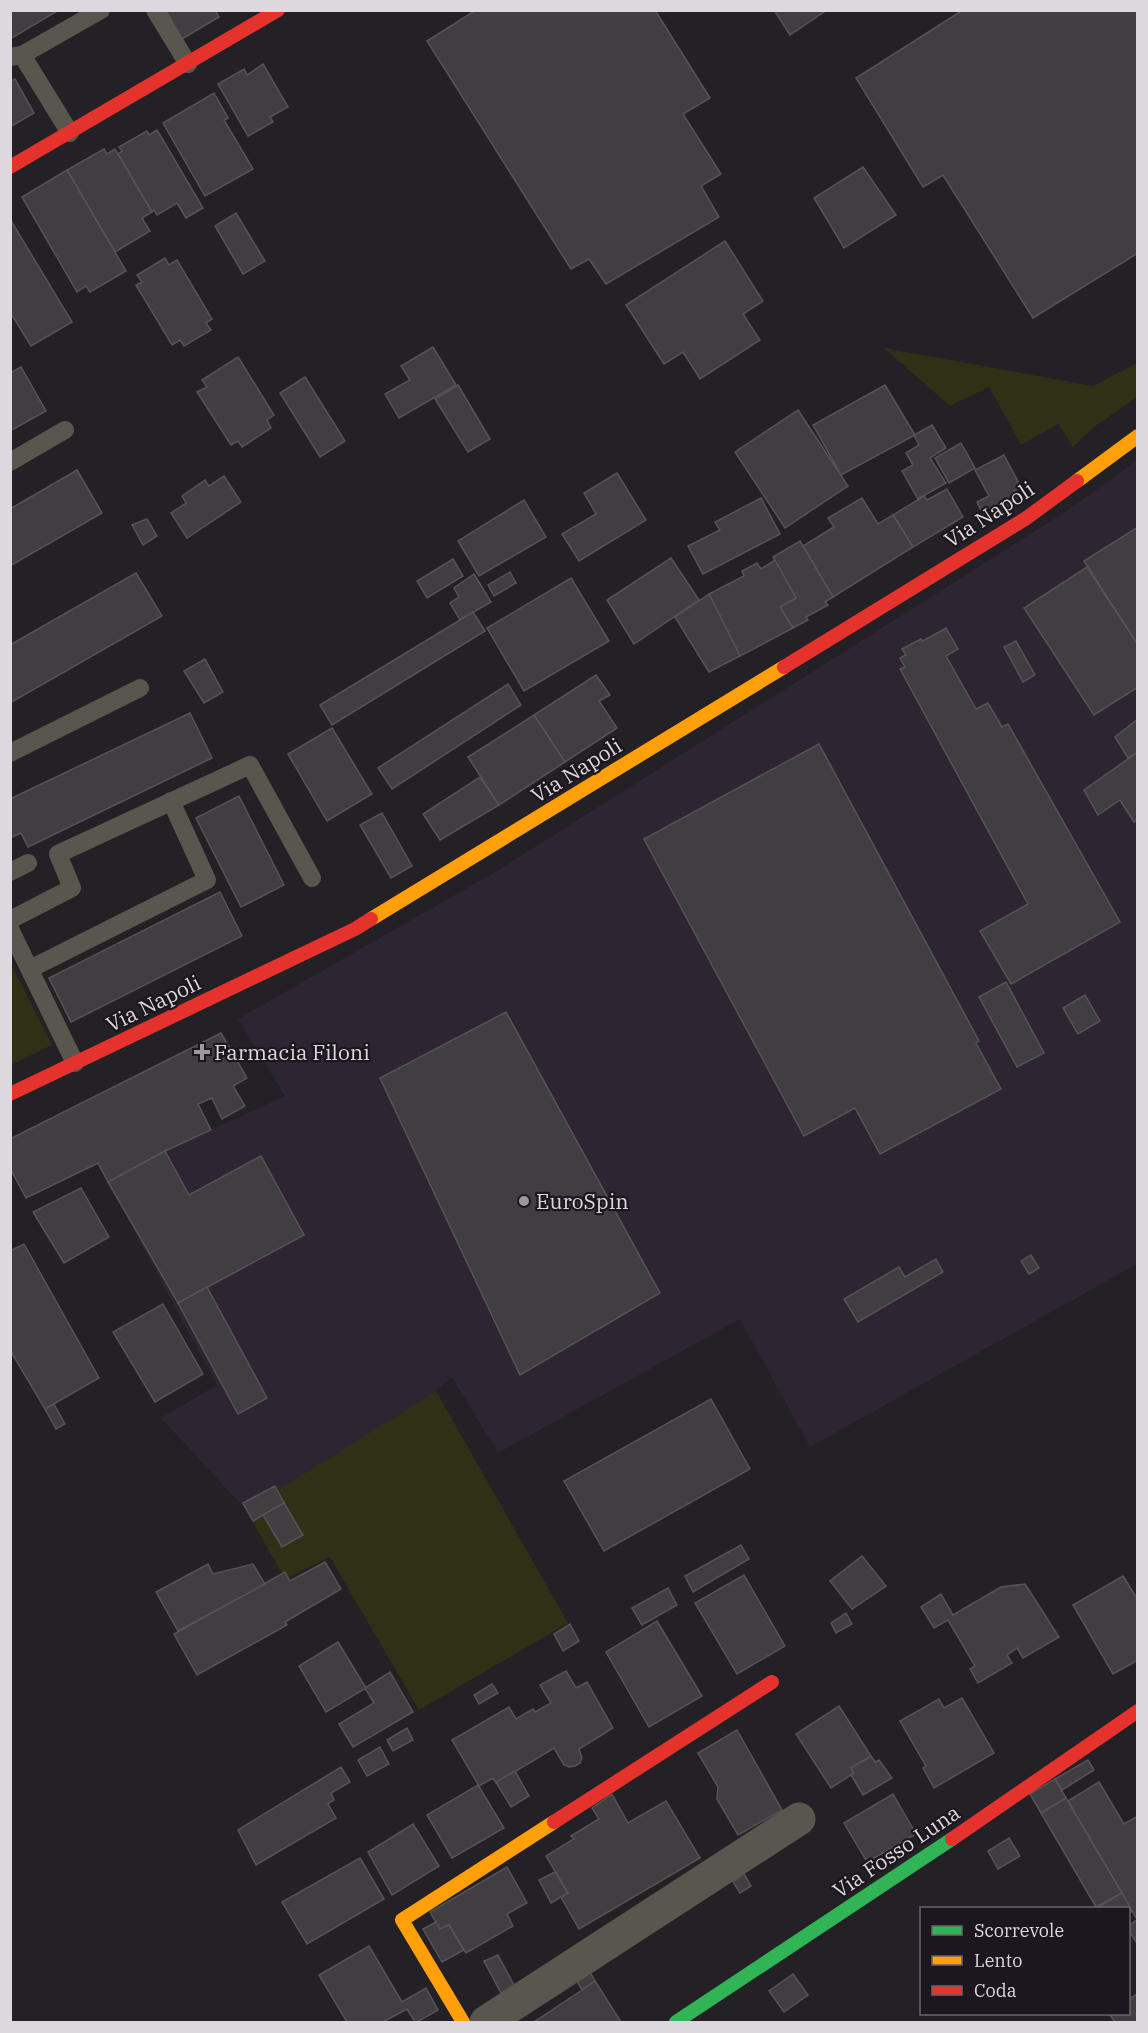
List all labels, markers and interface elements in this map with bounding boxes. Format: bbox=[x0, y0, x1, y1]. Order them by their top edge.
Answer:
street label: Via Napoli bbox=[939, 474, 1039, 554]
street label: Via Napoli bbox=[525, 731, 627, 809]
street label: Via Napoli bbox=[101, 968, 205, 1038]
place label: Farmacia Filoni bbox=[214, 1038, 370, 1066]
marker: Farmacia Filoni bbox=[195, 1045, 209, 1059]
place label: EuroSpin bbox=[536, 1187, 629, 1215]
marker: EuroSpin bbox=[517, 1194, 531, 1208]
street label: Via Fosso Luna bbox=[827, 1798, 965, 1904]
legend bbox=[920, 1907, 1130, 2015]
text: Scorrevole bbox=[974, 1919, 1064, 1942]
text: Lento bbox=[974, 1949, 1022, 1972]
text: Coda bbox=[974, 1979, 1017, 2002]

